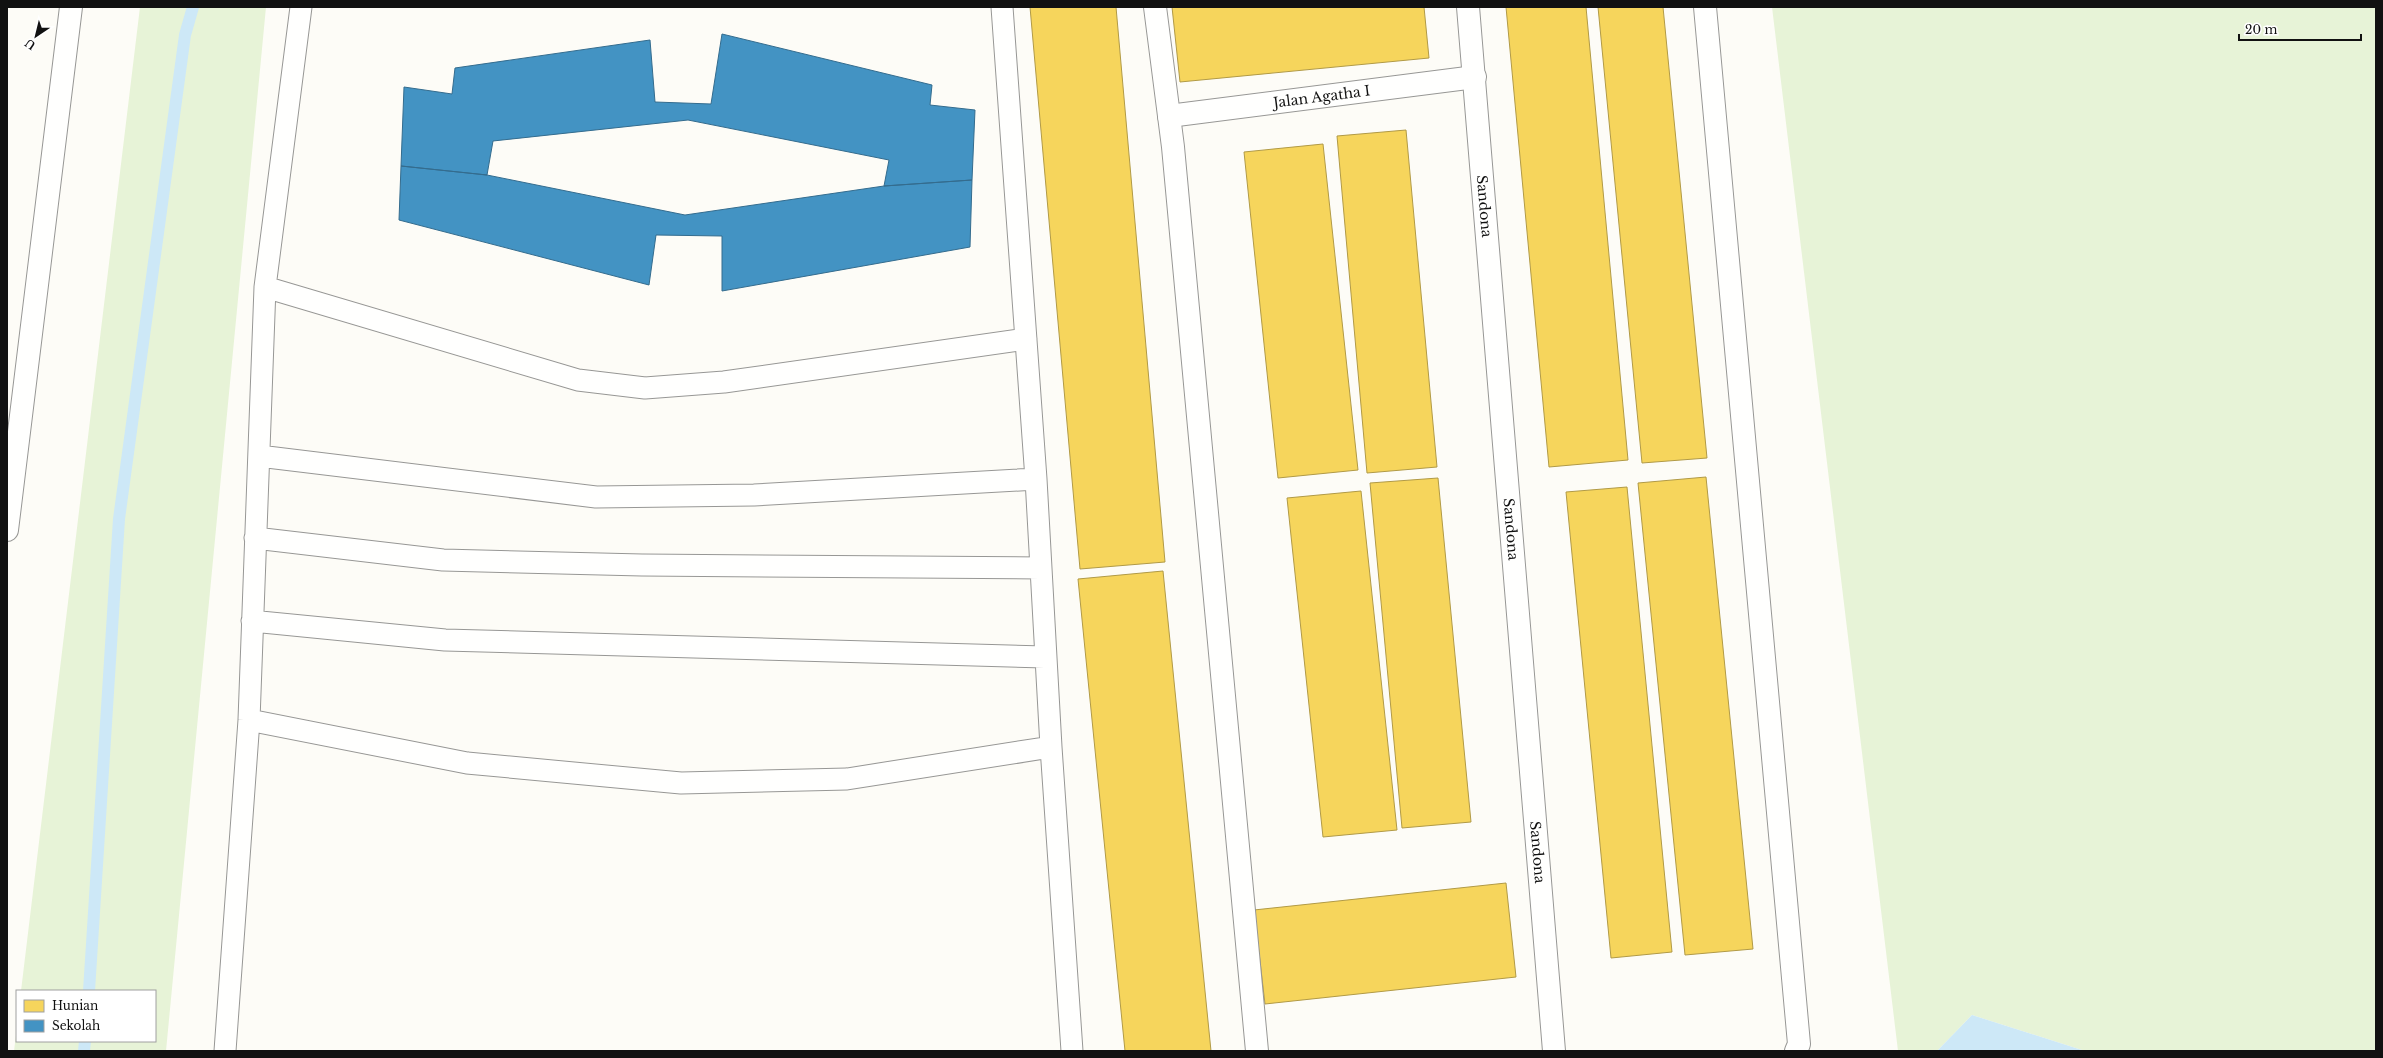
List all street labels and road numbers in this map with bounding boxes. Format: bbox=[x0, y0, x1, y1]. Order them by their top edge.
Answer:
street label: Jalan Agatha I bbox=[1270, 81, 1372, 112]
street label: Sandona bbox=[1473, 174, 1496, 238]
street label: Sandona bbox=[1499, 497, 1523, 561]
street label: Sandona bbox=[1526, 820, 1549, 884]

